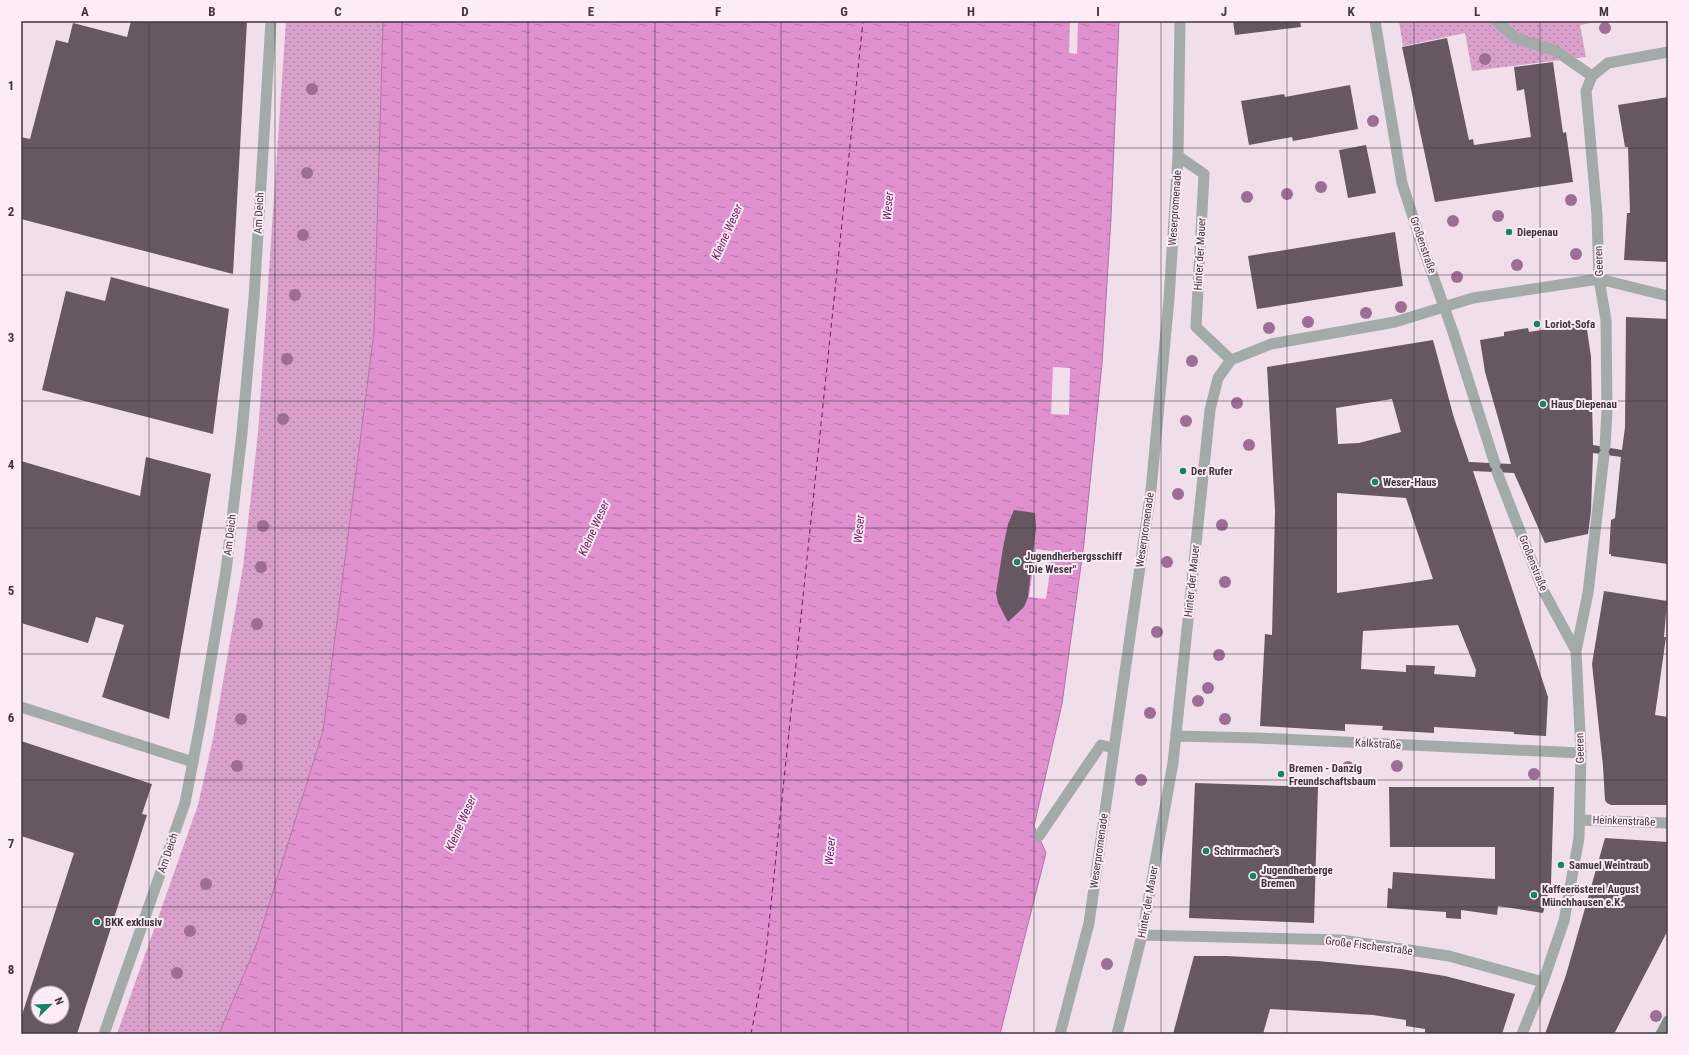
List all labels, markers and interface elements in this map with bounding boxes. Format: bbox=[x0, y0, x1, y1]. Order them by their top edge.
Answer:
text: A bbox=[81, 4, 89, 19]
text: B bbox=[208, 4, 216, 19]
text: C bbox=[334, 4, 342, 19]
text: D bbox=[461, 4, 469, 19]
text: E bbox=[588, 4, 595, 19]
text: F bbox=[715, 4, 721, 19]
text: G bbox=[840, 4, 848, 19]
text: H bbox=[967, 4, 975, 19]
text: I bbox=[1096, 4, 1100, 19]
text: J bbox=[1221, 4, 1227, 19]
text: K bbox=[1347, 4, 1355, 19]
text: L bbox=[1474, 4, 1480, 19]
text: M bbox=[1599, 4, 1609, 19]
text: 1 bbox=[8, 78, 14, 93]
street label: Weserpromenade bbox=[1166, 170, 1184, 246]
water label: Weser bbox=[880, 191, 896, 221]
street label: Am Deich bbox=[251, 192, 267, 234]
water label: Kleine Weser bbox=[709, 202, 746, 262]
text: 2 bbox=[8, 204, 15, 219]
street label: Großenstraße bbox=[1407, 215, 1439, 275]
street label: Hinter der Mauer bbox=[1192, 217, 1208, 291]
place label: Diepenau bbox=[1517, 226, 1558, 239]
marker: Diepenau bbox=[1504, 227, 1514, 237]
street label: Geeren bbox=[1592, 246, 1606, 276]
place label: Loriot-Sofa bbox=[1545, 318, 1595, 331]
marker: Loriot-Sofa bbox=[1532, 319, 1542, 329]
text: 3 bbox=[8, 330, 14, 345]
place label: Haus Diepenau bbox=[1551, 398, 1617, 411]
marker: Haus Diepenau bbox=[1538, 399, 1548, 409]
text: 4 bbox=[8, 457, 15, 472]
place label: Der Rufer bbox=[1191, 465, 1233, 478]
marker: Der Rufer bbox=[1178, 466, 1188, 476]
place label: Weser-Haus bbox=[1383, 476, 1437, 489]
marker: Weser-Haus bbox=[1370, 477, 1380, 487]
street label: Weserpromenade bbox=[1133, 492, 1157, 568]
water label: Kleine Weser bbox=[576, 498, 613, 558]
street label: Am Deich bbox=[221, 514, 239, 556]
water label: Weser bbox=[851, 514, 867, 544]
street label: Großenstraße bbox=[1516, 533, 1550, 593]
street label: Hinter der Mauer bbox=[1182, 543, 1202, 618]
place label: Jugendherbergsschiff "Die Weser" bbox=[1025, 550, 1122, 576]
marker: Jugendherbergsschiff "Die Weser" bbox=[1012, 557, 1022, 567]
text: 5 bbox=[8, 583, 15, 598]
text: 6 bbox=[8, 710, 15, 725]
street label: Geeren bbox=[1573, 733, 1587, 763]
street label: Kalkstraße bbox=[1355, 736, 1401, 752]
place label: Bremen - Danzig Freundschaftsbaum bbox=[1289, 762, 1376, 788]
marker: Bremen - Danzig Freundschaftsbaum bbox=[1276, 769, 1286, 779]
water label: Kleine Weser bbox=[443, 793, 480, 853]
street label: Weserpromenade bbox=[1087, 813, 1111, 889]
street label: Heinkenstraße bbox=[1592, 813, 1656, 829]
street label: Am Deich bbox=[155, 831, 181, 875]
text: 7 bbox=[8, 836, 15, 851]
water label: Weser bbox=[822, 836, 838, 866]
place label: Schirrmacher's bbox=[1214, 845, 1280, 858]
marker: Schirrmacher's bbox=[1201, 846, 1211, 856]
place label: Samuel Weintraub bbox=[1569, 859, 1649, 872]
marker: Samuel Weintraub bbox=[1556, 860, 1566, 870]
street label: Hinter der Mauer bbox=[1135, 864, 1161, 939]
place label: Jugendherberge Bremen bbox=[1261, 864, 1333, 890]
marker: Jugendherberge Bremen bbox=[1248, 871, 1258, 881]
place label: Kaffeerösterei August Münchhausen e.K. bbox=[1542, 883, 1639, 909]
marker: Kaffeerösterei August Münchhausen e.K. bbox=[1529, 890, 1539, 900]
place label: BKK exklusiv bbox=[105, 916, 162, 929]
marker: BKK exklusiv bbox=[92, 917, 102, 927]
street label: Große Fischerstraße bbox=[1325, 934, 1413, 958]
text: 8 bbox=[8, 962, 14, 977]
north arrow bbox=[30, 985, 70, 1025]
text: N bbox=[51, 996, 66, 1007]

